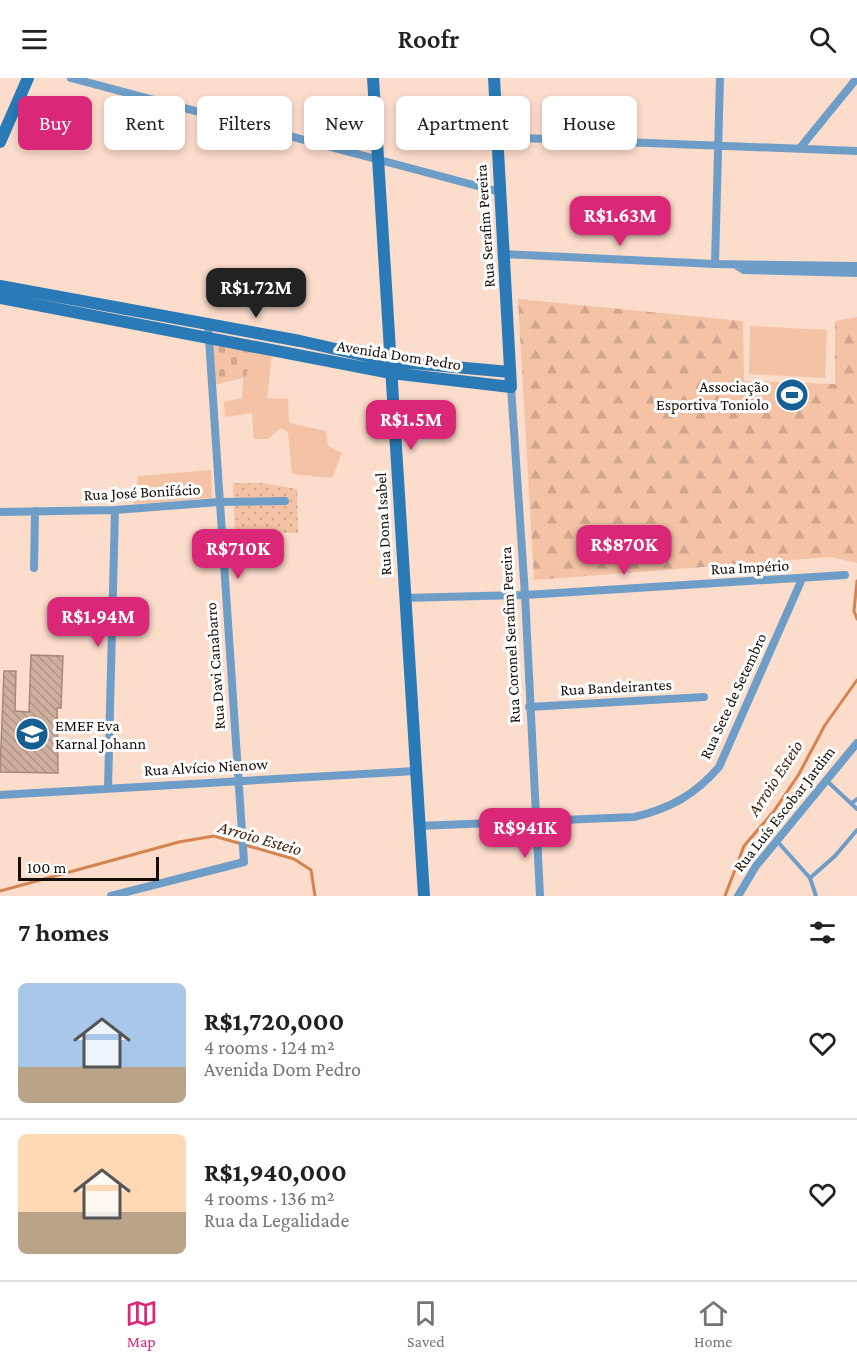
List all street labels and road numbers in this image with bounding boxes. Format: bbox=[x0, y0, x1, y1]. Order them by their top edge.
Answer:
street label: Rua Serafim Pereira bbox=[472, 163, 498, 288]
street label: Avenida Dom Pedro bbox=[336, 337, 462, 373]
street label: Rua Dona Isabel bbox=[372, 472, 394, 576]
street label: Rua José Bonifácio bbox=[83, 480, 201, 505]
street label: Rua Coronel Serafim Pereira bbox=[497, 546, 523, 724]
street label: Rua Império bbox=[710, 556, 790, 579]
street label: Rua Davi Canabarro bbox=[202, 602, 228, 730]
street label: Rua Sete de Setembro bbox=[696, 630, 770, 762]
street label: Rua Bandeirantes bbox=[560, 676, 672, 698]
street label: Rua Luís Escobar Jardim bbox=[730, 743, 839, 876]
street label: Rua Alvício Nienow bbox=[144, 755, 269, 779]

